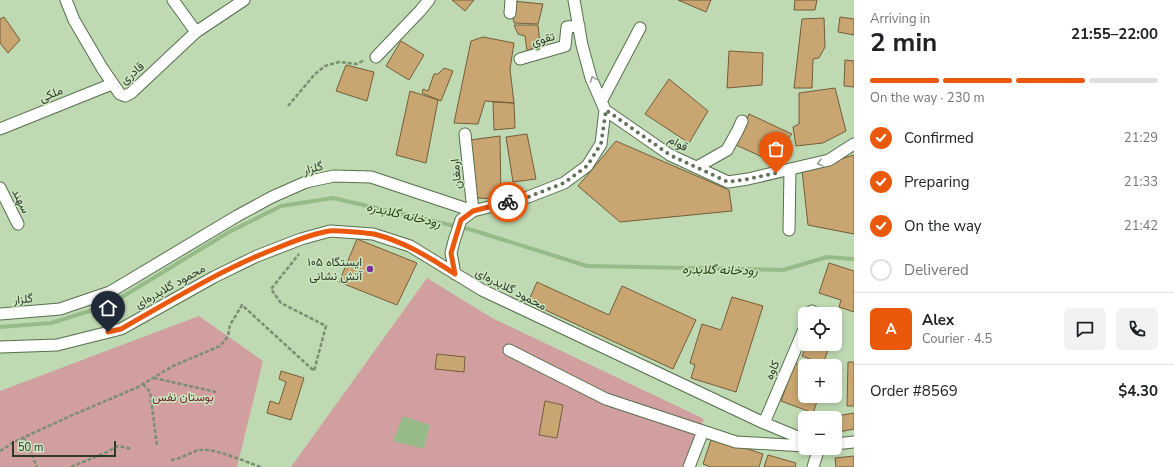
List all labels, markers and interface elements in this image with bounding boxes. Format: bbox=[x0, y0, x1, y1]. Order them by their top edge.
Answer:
text: Arriving in bbox=[870, 10, 930, 28]
text: 21:55–22:00 bbox=[1071, 24, 1158, 44]
text: 2 min bbox=[870, 25, 937, 60]
street label: تقوي bbox=[529, 28, 557, 52]
street label: قادری bbox=[117, 58, 147, 88]
one-way arrow bbox=[589, 76, 597, 83]
street label: ملکی bbox=[37, 82, 65, 106]
text: On the way · 230 m bbox=[870, 89, 985, 107]
icon: check bbox=[870, 127, 892, 149]
text: Confirmed bbox=[904, 128, 974, 148]
text: 21:29 bbox=[1124, 129, 1158, 147]
street label: قوام bbox=[665, 131, 691, 155]
pin bbox=[759, 132, 793, 173]
icon: bag bbox=[765, 138, 787, 160]
street label: گلزار bbox=[300, 158, 325, 178]
street label: ارمغان bbox=[446, 158, 466, 190]
one-way arrow bbox=[817, 158, 823, 166]
icon: check bbox=[870, 171, 892, 193]
text: Preparing bbox=[904, 172, 969, 192]
text: 21:33 bbox=[1124, 173, 1158, 191]
courier bbox=[488, 182, 528, 222]
street label: سهند bbox=[8, 186, 34, 216]
icon: bike bbox=[497, 191, 519, 213]
water label: رودخانه گلابدره bbox=[365, 198, 443, 232]
icon: check bbox=[870, 215, 892, 237]
text: On the way bbox=[904, 216, 982, 236]
text: 21:42 bbox=[1124, 217, 1158, 235]
place label: ایستگاه ۱۰۵ آتش نشانی bbox=[307, 254, 363, 284]
street label: محمود گلابدره‌ای bbox=[132, 260, 208, 312]
water label: رودخانه گلابدره bbox=[682, 260, 759, 280]
text: Delivered bbox=[904, 260, 969, 280]
marker: ایستگاه ۱۰۵ آتش نشانی bbox=[365, 264, 375, 274]
street label: محمود گلابدره‌ای bbox=[473, 264, 549, 314]
street label: گلزار bbox=[11, 290, 34, 308]
pin bbox=[91, 291, 125, 332]
icon: home bbox=[97, 297, 119, 319]
map controls bbox=[798, 307, 842, 455]
button: locate bbox=[798, 307, 842, 351]
button: chat bbox=[1064, 308, 1106, 350]
button: phone bbox=[1116, 308, 1158, 350]
text: Alex bbox=[922, 310, 954, 330]
text: A bbox=[885, 319, 897, 339]
text: Courier · 4.5 bbox=[922, 330, 992, 348]
street label: کاوه bbox=[761, 358, 783, 382]
button: + bbox=[798, 359, 842, 403]
text: Order #8569 bbox=[870, 381, 958, 401]
text: $4.30 bbox=[1118, 381, 1158, 401]
park label: بوستان نفس bbox=[152, 389, 214, 405]
button: − bbox=[798, 411, 842, 455]
scale bar bbox=[12, 439, 116, 458]
text: 50 m bbox=[18, 440, 43, 455]

